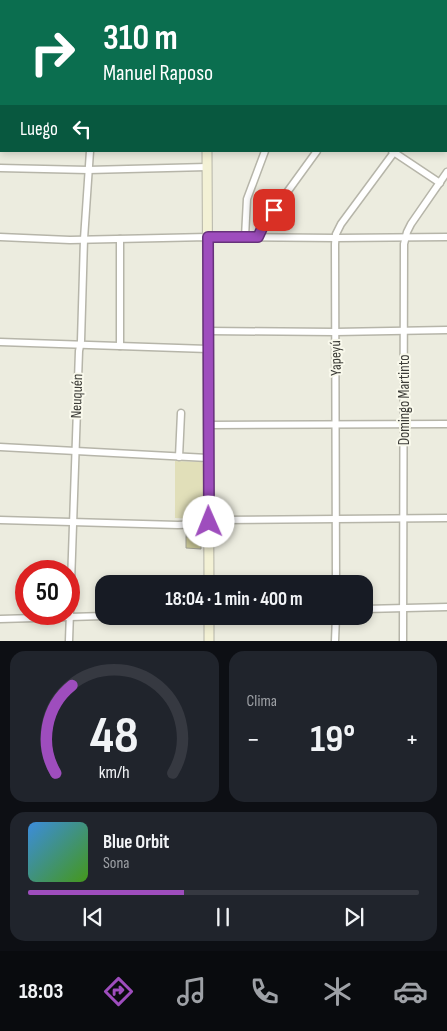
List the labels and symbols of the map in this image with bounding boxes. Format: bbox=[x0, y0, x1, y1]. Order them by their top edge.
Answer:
pin bbox=[253, 189, 295, 231]
street label: Yapeyú bbox=[326, 340, 346, 376]
street label: Domingo Martinto bbox=[395, 355, 414, 445]
street label: Neuquén bbox=[67, 373, 87, 419]
position arrow bbox=[182, 495, 234, 547]
speed limit sign: 50 bbox=[15, 560, 80, 625]

